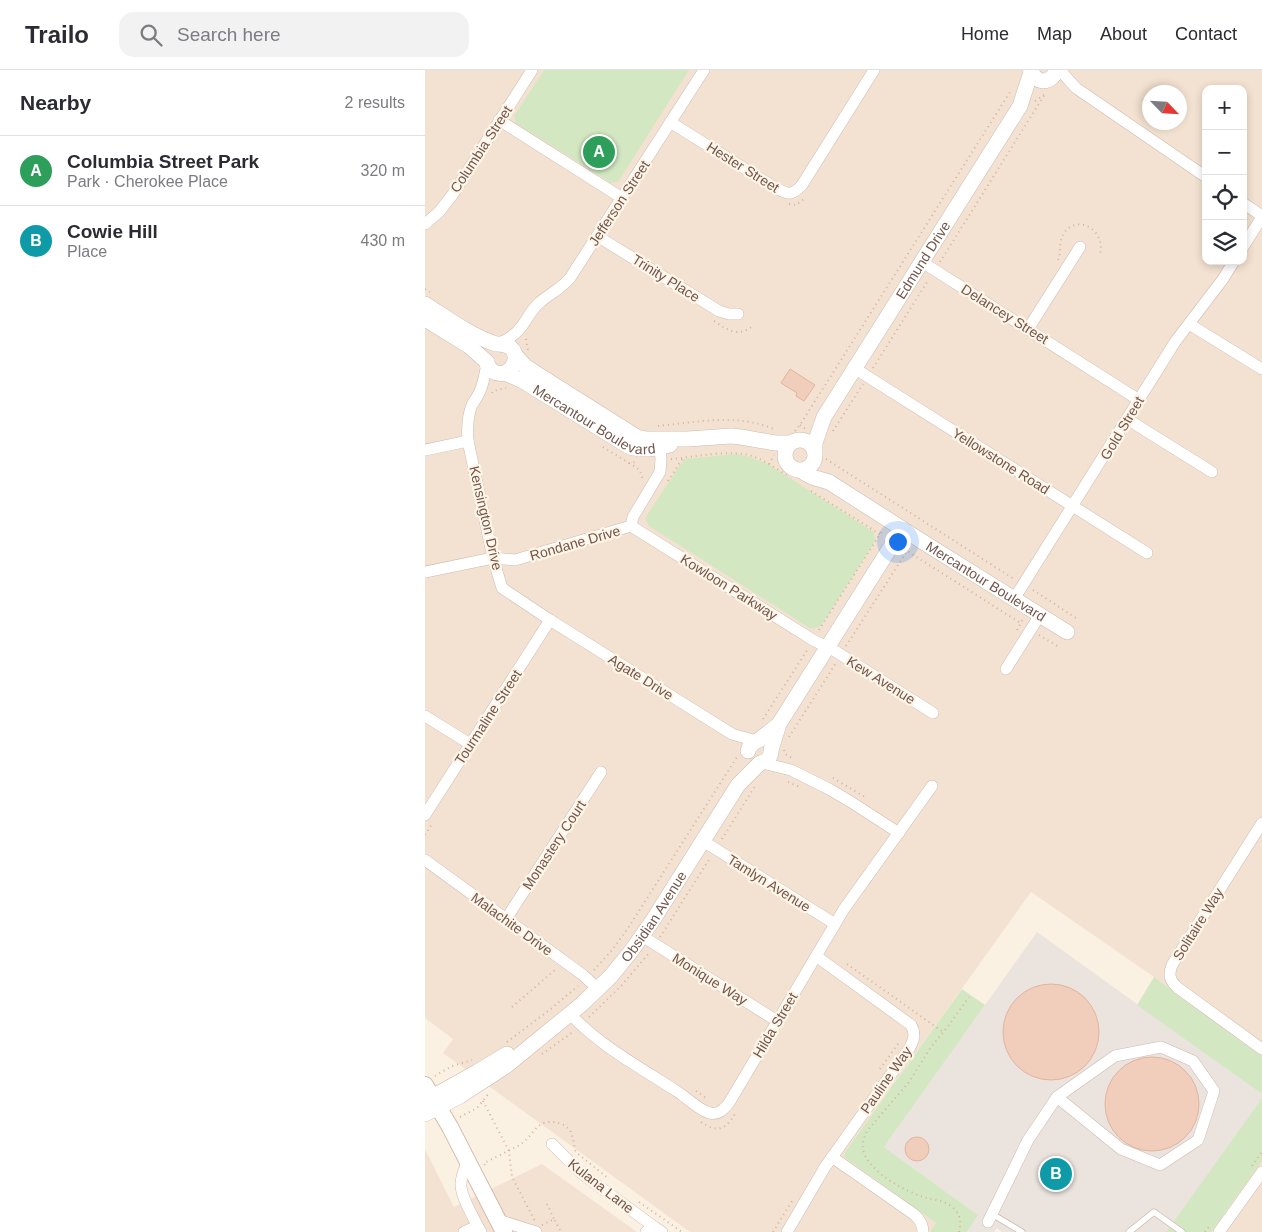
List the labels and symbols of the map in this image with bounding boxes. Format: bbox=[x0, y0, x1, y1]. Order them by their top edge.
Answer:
north arrow bbox=[1142, 85, 1187, 130]
street label: Columbia Street bbox=[447, 102, 515, 195]
pin: A bbox=[583, 133, 615, 171]
street label: Hester Street bbox=[704, 138, 782, 196]
street label: Jefferson Street bbox=[585, 157, 653, 249]
street label: Edmund Drive bbox=[892, 218, 953, 302]
street label: Trinity Place bbox=[629, 251, 703, 305]
street label: Delancey Street bbox=[959, 281, 1052, 347]
street label: Mercantour Boulevard bbox=[530, 381, 656, 457]
street label: Gold Street bbox=[1097, 393, 1147, 462]
street label: Yellowstone Road bbox=[949, 425, 1053, 497]
street label: Kensington Drive bbox=[466, 464, 506, 572]
street label: Rondane Drive bbox=[528, 522, 622, 564]
your location bbox=[885, 529, 911, 555]
street label: Mercantour Boulevard bbox=[923, 538, 1049, 625]
street label: Kowloon Parkway bbox=[678, 551, 780, 623]
street label: Agate Drive bbox=[606, 651, 676, 703]
street label: Kew Avenue bbox=[844, 653, 918, 707]
street label: Tourmaline Street bbox=[451, 667, 525, 767]
street label: Monastery Court bbox=[519, 797, 589, 893]
street label: Tamlyn Avenue bbox=[725, 851, 814, 915]
street label: Obsidian Avenue bbox=[618, 868, 690, 965]
street label: Solitaire Way bbox=[1170, 885, 1226, 963]
street label: Malachite Drive bbox=[468, 889, 556, 959]
street label: Monique Way bbox=[670, 950, 750, 1008]
street label: Hilda Street bbox=[749, 989, 801, 1060]
street label: Pauline Way bbox=[857, 1043, 915, 1117]
street label: Kulana Lane bbox=[565, 1155, 637, 1217]
pin: B bbox=[1040, 1155, 1072, 1193]

